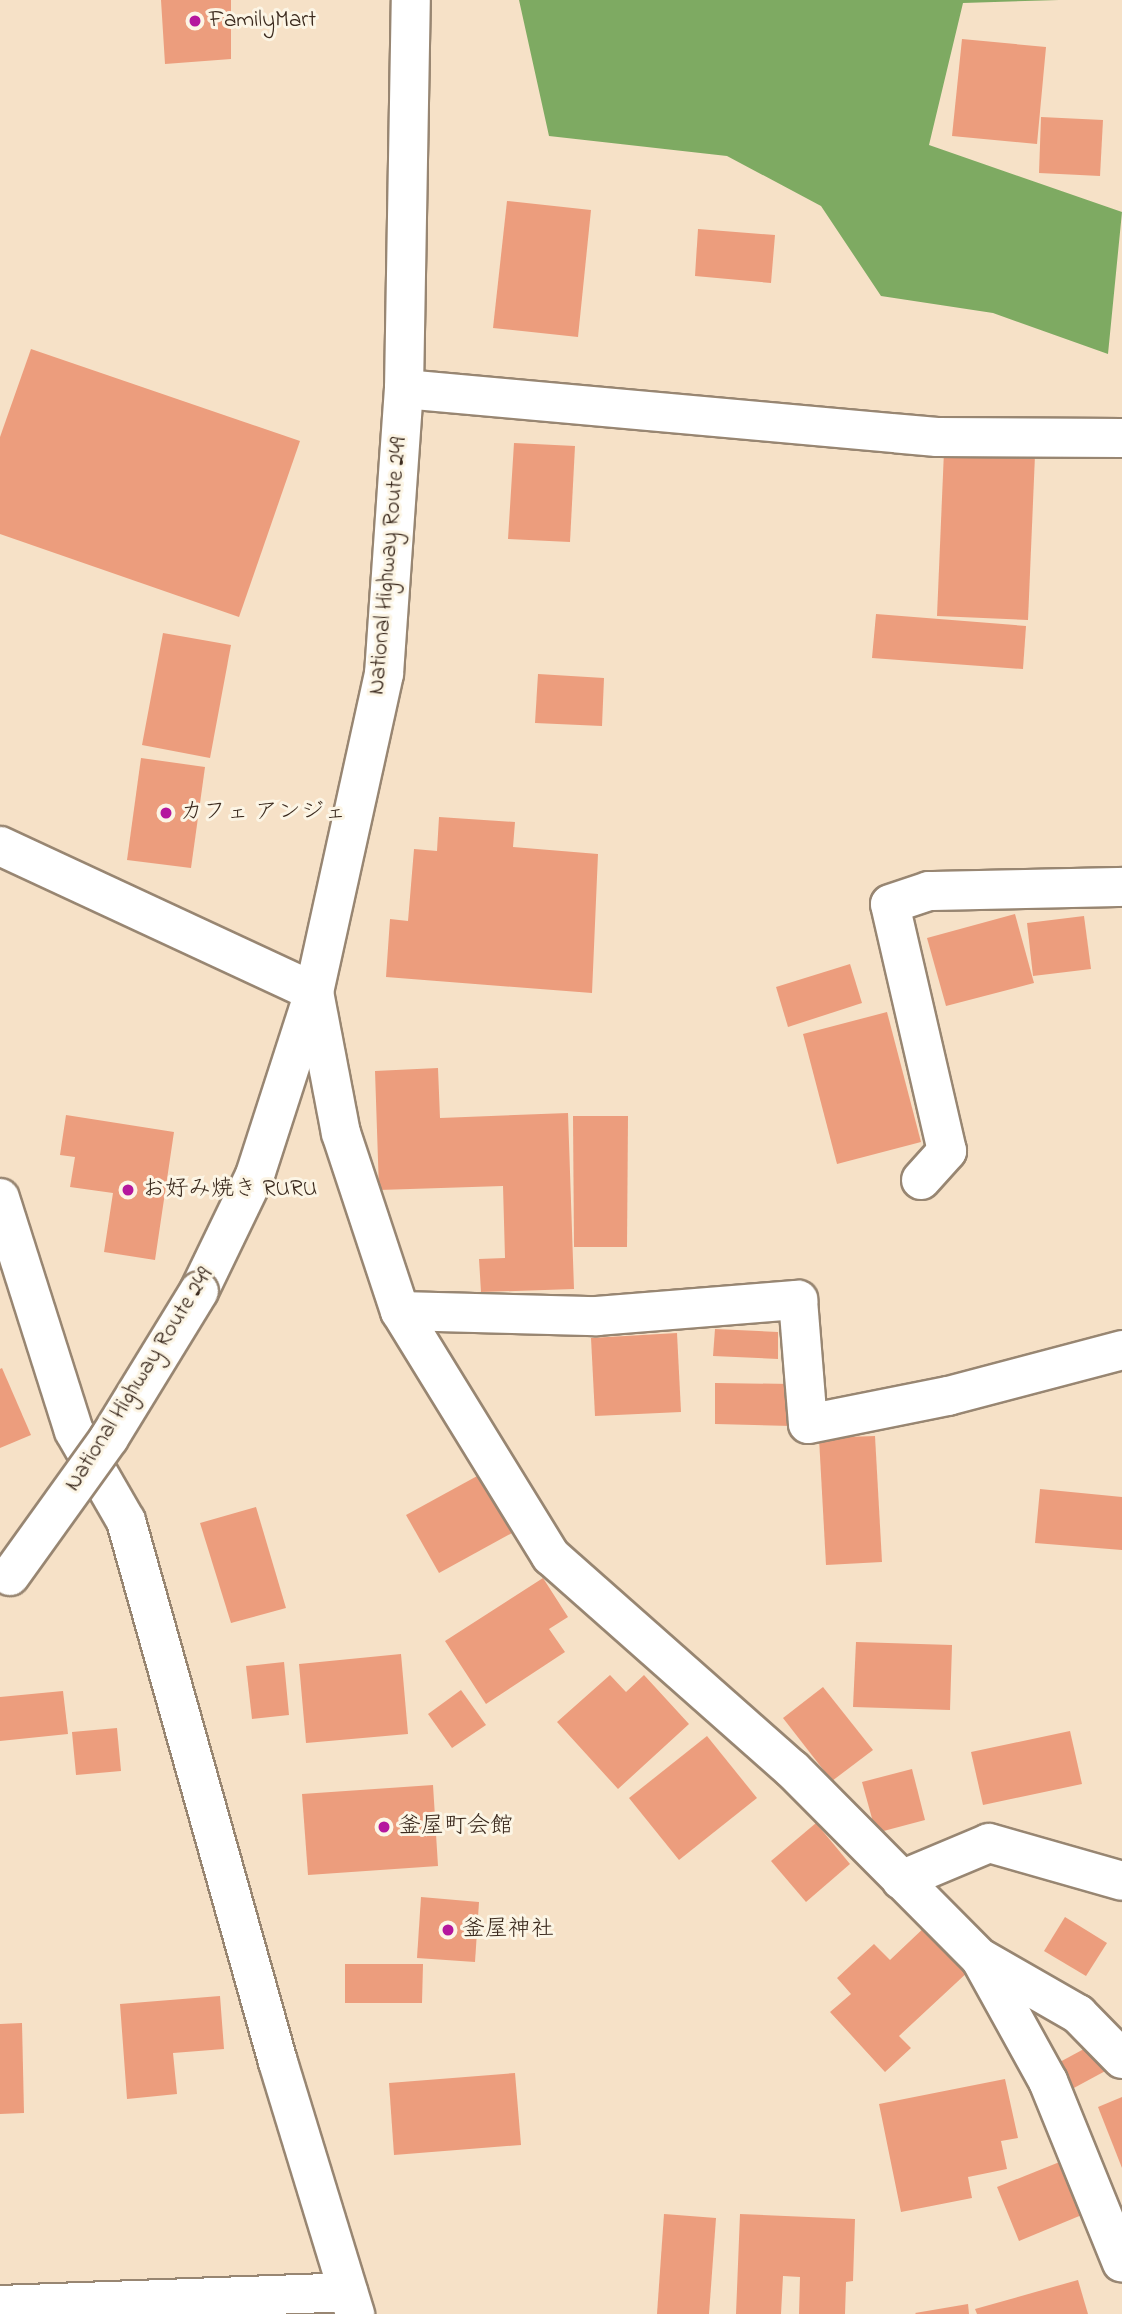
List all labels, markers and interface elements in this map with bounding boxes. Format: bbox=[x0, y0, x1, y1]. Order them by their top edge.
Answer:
place label: FamilyMart bbox=[209, 7, 316, 35]
marker: FamilyMart bbox=[187, 13, 203, 29]
street label: National Highway Route 249 bbox=[364, 436, 414, 696]
place label: カフェ アンジェ bbox=[180, 799, 347, 827]
marker: カフェ アンジェ bbox=[158, 805, 174, 821]
place label: お好み焼き RURU bbox=[142, 1176, 317, 1204]
marker: お好み焼き RURU bbox=[120, 1182, 136, 1198]
street label: National Highway Route 249 bbox=[60, 1263, 220, 1497]
place label: 釜屋町会館 bbox=[398, 1813, 513, 1841]
marker: 釜屋町会館 bbox=[376, 1819, 392, 1835]
place label: 釜屋神社 bbox=[462, 1916, 554, 1944]
marker: 釜屋神社 bbox=[440, 1922, 456, 1938]

